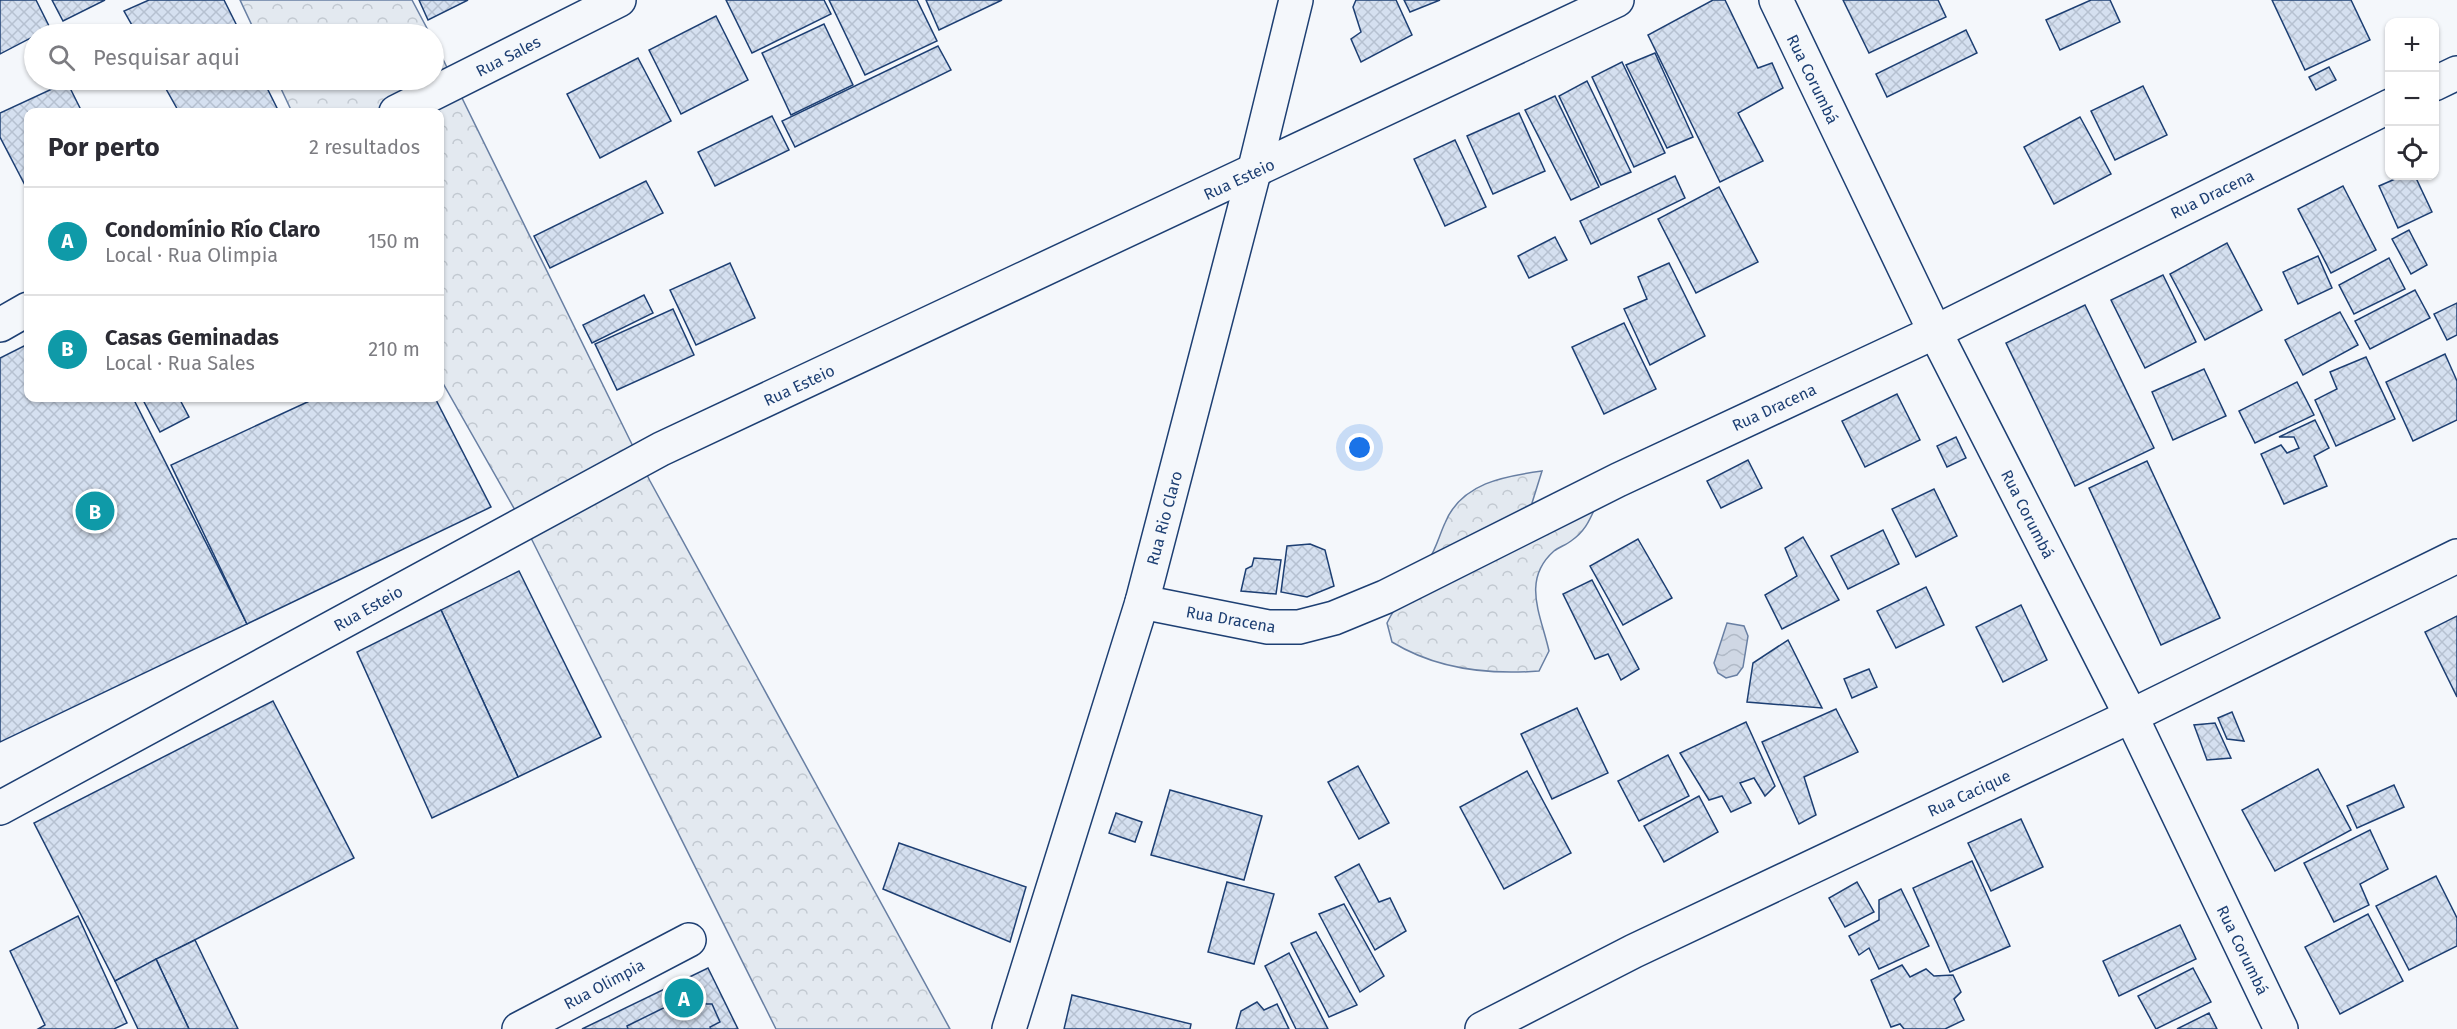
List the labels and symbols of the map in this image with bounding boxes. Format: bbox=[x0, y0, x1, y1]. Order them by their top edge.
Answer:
street label: Rua Corumbá bbox=[1783, 31, 1842, 127]
street label: Rua Sales bbox=[473, 32, 544, 81]
street label: Rua Esteio bbox=[1201, 155, 1278, 204]
street label: Rua Dracena bbox=[2167, 166, 2257, 223]
street label: Rua Esteio bbox=[761, 361, 838, 410]
street label: Rua Dracena bbox=[1729, 380, 1819, 435]
your location bbox=[1345, 433, 1374, 462]
street label: Rua Corumbá bbox=[1997, 467, 2058, 562]
street label: Rua Rio Claro bbox=[1143, 469, 1186, 567]
pin: B bbox=[76, 488, 115, 534]
street label: Rua Esteio bbox=[330, 582, 406, 635]
street label: Rua Dracena bbox=[1185, 602, 1277, 637]
street label: Rua Cacique bbox=[1925, 766, 2014, 821]
street label: Rua Corumbá bbox=[2213, 902, 2272, 998]
street label: Rua Olimpia bbox=[561, 955, 648, 1014]
pin: A bbox=[664, 976, 704, 1020]

